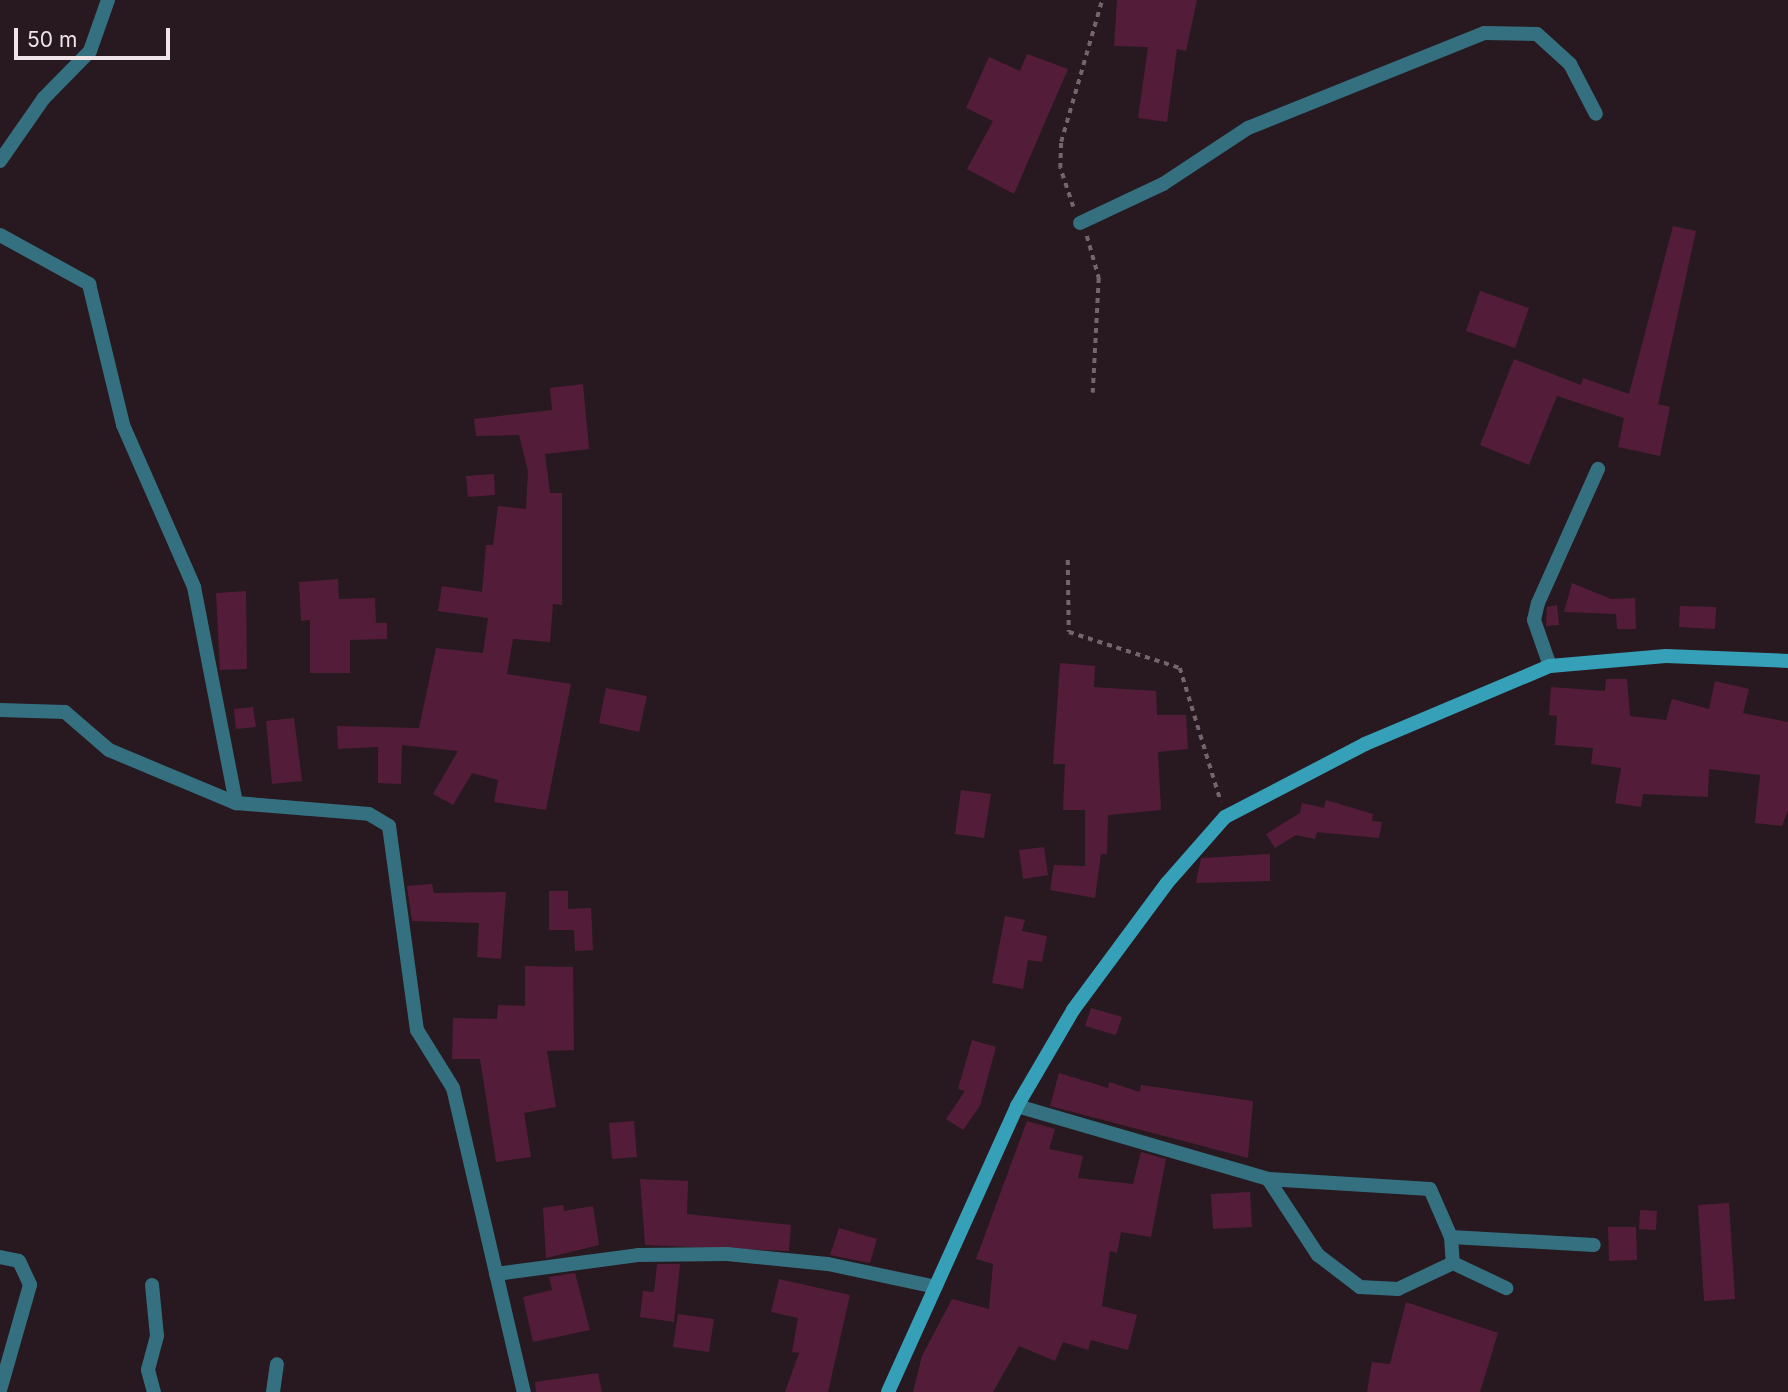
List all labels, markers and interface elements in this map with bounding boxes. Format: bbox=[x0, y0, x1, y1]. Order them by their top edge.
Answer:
scale bar bbox=[18, 14, 173, 58]
text: 50 m bbox=[27, 27, 77, 52]

